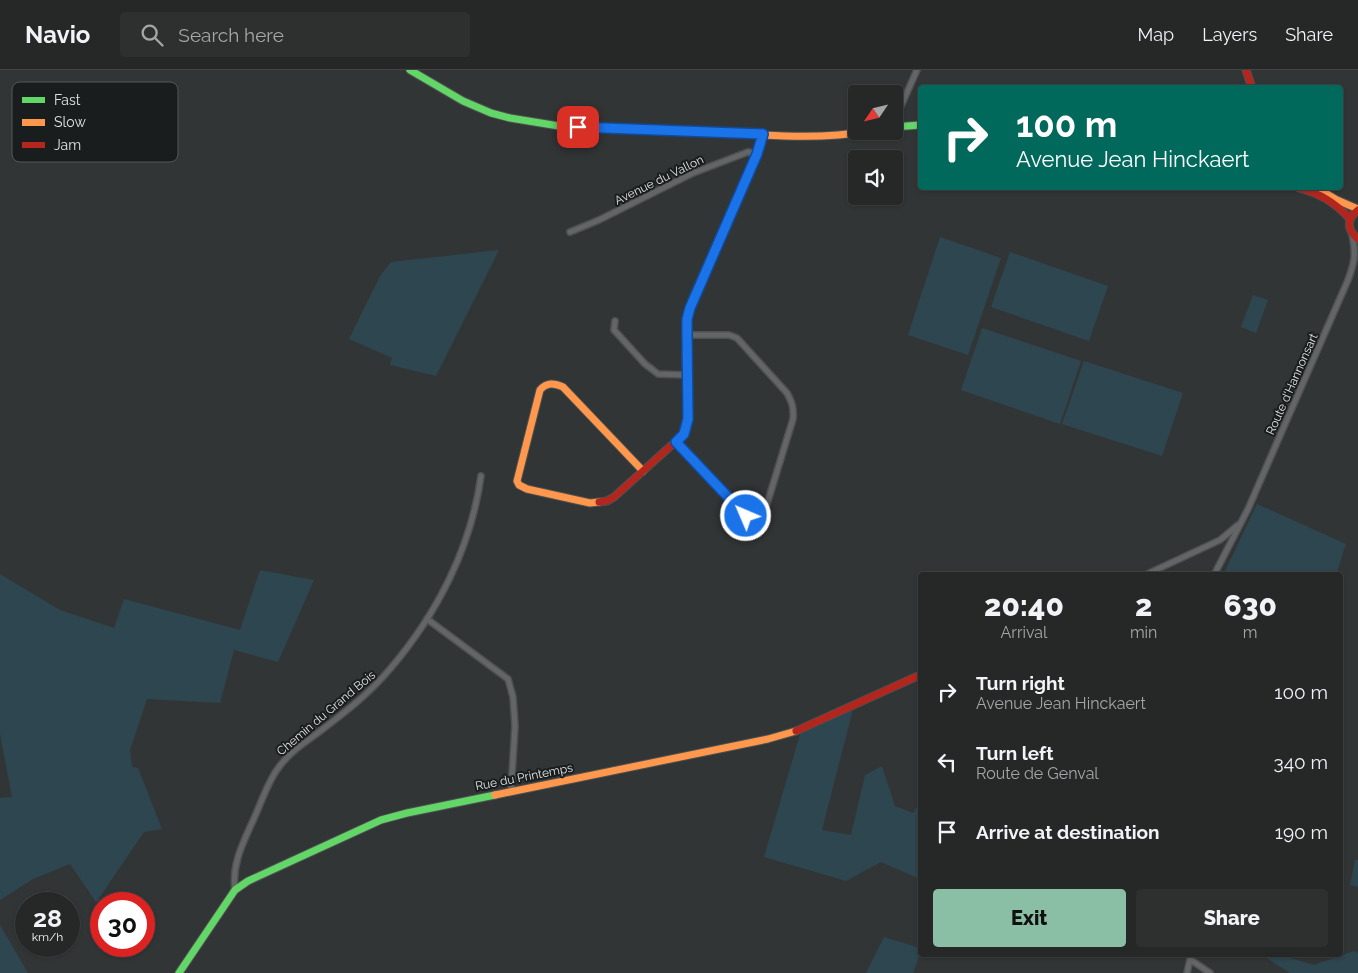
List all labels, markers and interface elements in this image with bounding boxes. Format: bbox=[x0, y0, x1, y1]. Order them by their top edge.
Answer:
search box bbox=[120, 12, 470, 57]
text: Navio bbox=[25, 20, 90, 49]
icon: search bbox=[138, 21, 166, 49]
text: Search here bbox=[178, 24, 284, 46]
text: Map bbox=[1138, 24, 1174, 45]
text: Layers bbox=[1202, 24, 1257, 45]
text: Share bbox=[1285, 24, 1333, 45]
legend bbox=[12, 82, 178, 162]
north arrow bbox=[848, 85, 902, 140]
map controls bbox=[848, 85, 903, 205]
text: Fast bbox=[54, 92, 81, 108]
text: 100 m bbox=[1016, 104, 1117, 145]
icon: right bbox=[933, 105, 998, 170]
pin bbox=[557, 106, 599, 148]
icon: arrive bbox=[564, 113, 592, 141]
text: Slow bbox=[54, 114, 86, 130]
text: Jam bbox=[54, 137, 81, 153]
text: Avenue Jean Hinckaert bbox=[1016, 146, 1250, 172]
button: sound bbox=[848, 150, 903, 205]
street label: Avenue du Vallon bbox=[612, 152, 706, 208]
street label: Route d'Hannonsart bbox=[1263, 331, 1321, 437]
position arrow bbox=[719, 489, 771, 541]
text: 20:40 bbox=[984, 588, 1064, 623]
text: 2 bbox=[1135, 588, 1152, 623]
text: 630 bbox=[1223, 588, 1277, 623]
text: Arrival bbox=[1000, 623, 1047, 642]
text: min bbox=[1130, 623, 1157, 642]
text: m bbox=[1243, 623, 1258, 642]
street label: Chemin du Grand Bois bbox=[274, 668, 378, 758]
text: Turn right bbox=[976, 672, 1065, 694]
icon: right bbox=[933, 678, 961, 706]
text: 100 m bbox=[1274, 681, 1328, 703]
text: Avenue Jean Hinckaert bbox=[976, 694, 1146, 713]
text: Turn left bbox=[976, 742, 1053, 764]
icon: left bbox=[933, 748, 961, 776]
text: 340 m bbox=[1274, 751, 1328, 773]
street label: Rue du Printemps bbox=[474, 761, 574, 793]
text: Route de Genval bbox=[976, 764, 1099, 783]
icon: arrive bbox=[933, 818, 961, 846]
text: Arrive at destination bbox=[976, 821, 1160, 843]
text: 190 m bbox=[1275, 821, 1328, 843]
button: Exit bbox=[933, 889, 1126, 947]
button: Share bbox=[1136, 889, 1328, 947]
speed limit sign: 30 bbox=[90, 892, 155, 957]
text: 28 bbox=[33, 903, 62, 933]
text: km/h bbox=[32, 930, 63, 944]

